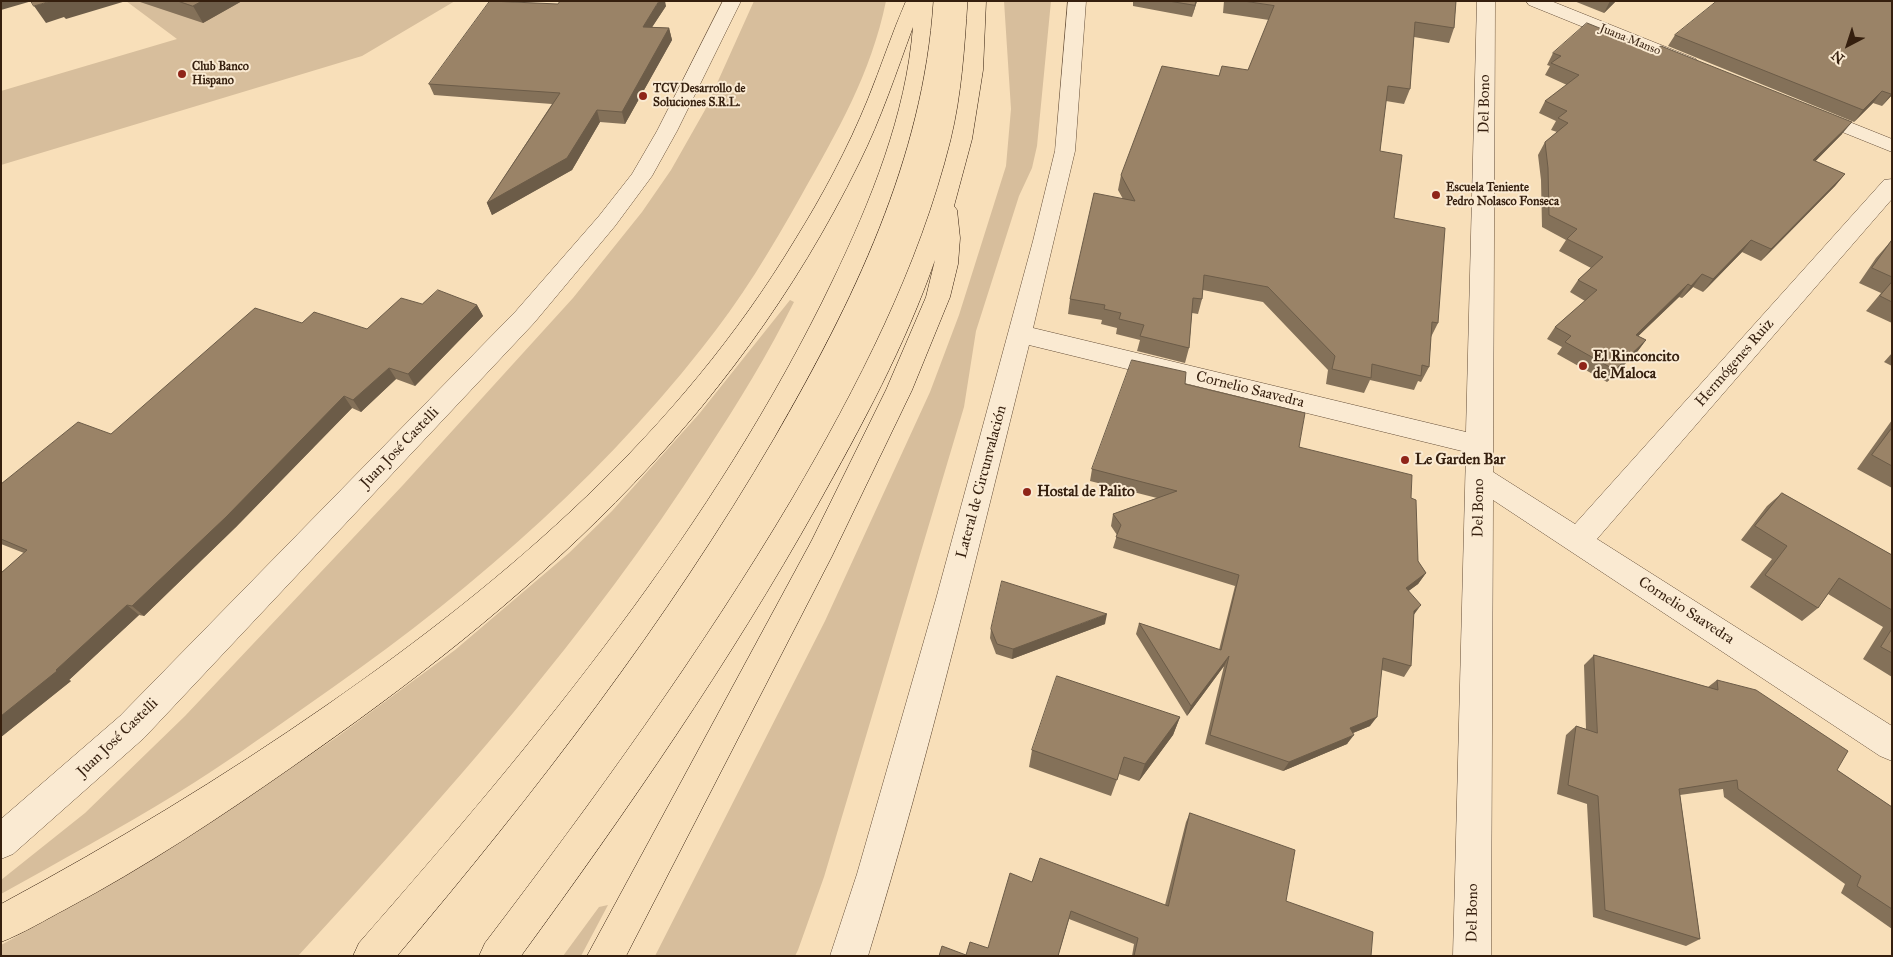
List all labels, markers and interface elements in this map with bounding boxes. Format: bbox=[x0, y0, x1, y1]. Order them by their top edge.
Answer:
north arrow bbox=[1823, 20, 1873, 70]
street label: Juana Manso bbox=[1597, 21, 1663, 59]
text: N bbox=[1828, 47, 1848, 67]
place label: Club Banco Hispano bbox=[192, 60, 249, 88]
marker: Club Banco Hispano bbox=[176, 68, 188, 80]
street label: Del Bono bbox=[1475, 74, 1495, 134]
place label: TCV Desarrollo de Soluciones S.R.L. bbox=[653, 82, 745, 110]
marker: TCV Desarrollo de Soluciones S.R.L. bbox=[637, 90, 649, 102]
place label: Escuela Teniente Pedro Nolasco Fonseca bbox=[1446, 181, 1559, 209]
marker: Escuela Teniente Pedro Nolasco Fonseca bbox=[1430, 189, 1442, 201]
street label: Hermógenes Ruiz bbox=[1692, 315, 1778, 411]
place label: El Rinconcito de Maloca bbox=[1593, 348, 1679, 383]
marker: El Rinconcito de Maloca bbox=[1577, 360, 1589, 372]
street label: Cornelio Saavedra bbox=[1194, 368, 1306, 412]
street label: Juan José Castelli bbox=[357, 404, 443, 492]
street label: Lateral de Circunvalación bbox=[953, 404, 1011, 560]
place label: Le Garden Bar bbox=[1415, 451, 1505, 469]
marker: Le Garden Bar bbox=[1399, 454, 1411, 466]
street label: Del Bono bbox=[1469, 478, 1489, 538]
place label: Hostal de Palito bbox=[1037, 483, 1135, 501]
marker: Hostal de Palito bbox=[1021, 486, 1033, 498]
street label: Cornelio Saavedra bbox=[1635, 573, 1737, 649]
street label: Juan José Castelli bbox=[74, 695, 162, 781]
street label: Del Bono bbox=[1463, 883, 1483, 943]

